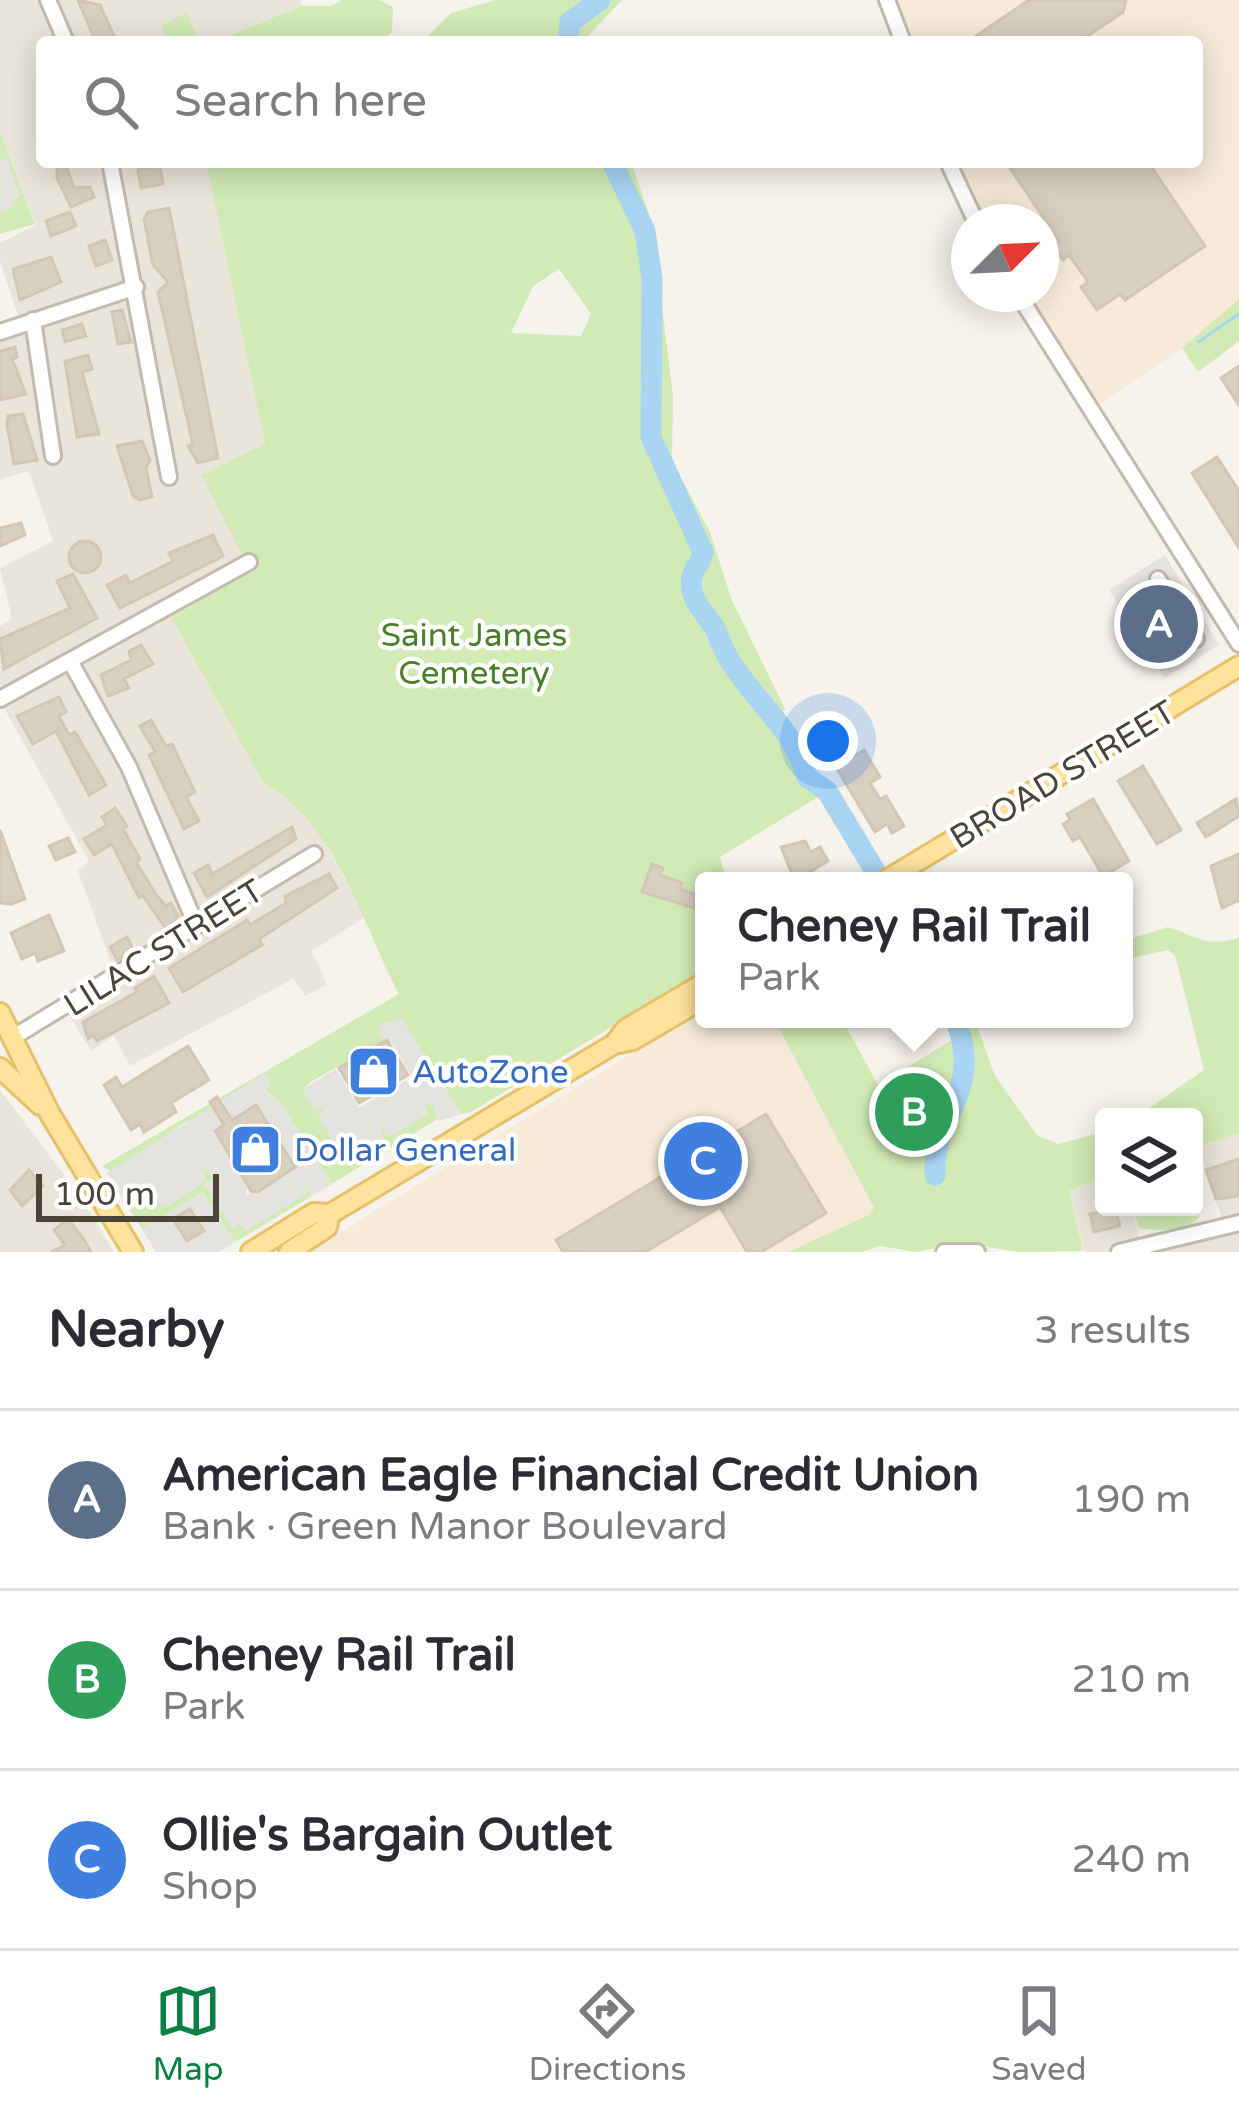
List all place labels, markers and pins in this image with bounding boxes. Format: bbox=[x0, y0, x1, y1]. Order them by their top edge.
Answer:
pin: A bbox=[1120, 579, 1198, 669]
shop icon: AutoZone bbox=[345, 1043, 401, 1099]
place label: AutoZone bbox=[412, 1053, 569, 1092]
pin: B bbox=[875, 1067, 953, 1157]
pin: C bbox=[664, 1116, 742, 1206]
shop icon: Dollar General bbox=[227, 1121, 283, 1177]
place label: Dollar General bbox=[294, 1131, 516, 1170]

